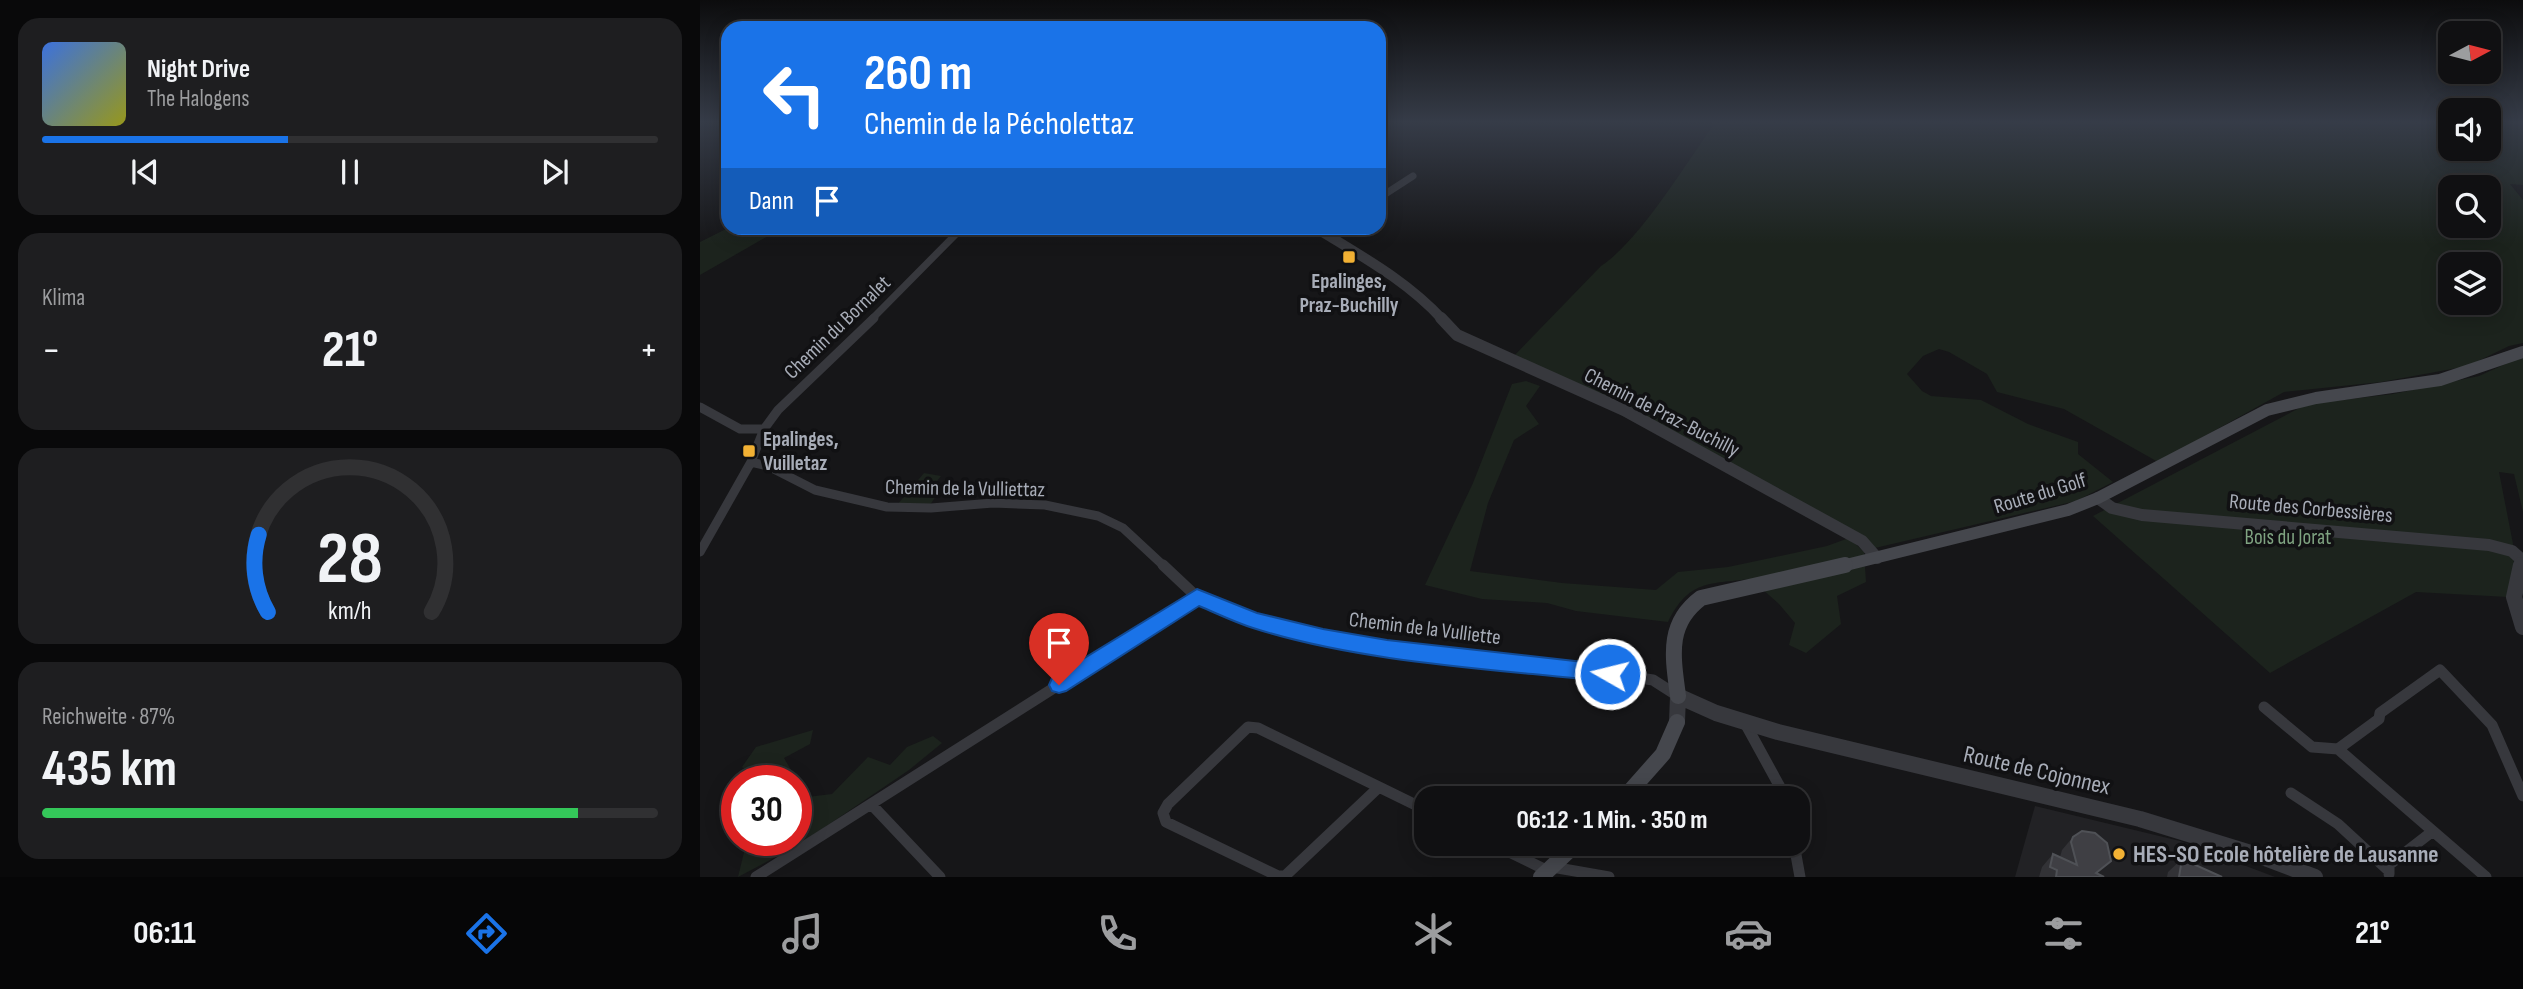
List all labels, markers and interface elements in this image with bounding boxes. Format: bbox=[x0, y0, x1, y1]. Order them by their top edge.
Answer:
north arrow bbox=[2438, 21, 2501, 84]
map controls bbox=[2438, 21, 2501, 315]
text: 260 m bbox=[864, 45, 972, 104]
icon: left bbox=[749, 49, 840, 140]
text: Night Drive bbox=[147, 54, 250, 85]
text: The Halogens bbox=[147, 85, 250, 113]
button: sound bbox=[2438, 98, 2501, 161]
text: Chemin de la Pécholettaz bbox=[864, 105, 1134, 144]
icon: previous bbox=[126, 153, 164, 191]
icon: pause bbox=[331, 153, 369, 191]
icon: next bbox=[536, 153, 574, 191]
button: search bbox=[2438, 175, 2501, 238]
icon: arrive bbox=[808, 182, 846, 220]
text: Dann bbox=[749, 186, 794, 217]
marker: Epalinges, Praz-Buchilly bbox=[1341, 249, 1357, 265]
button: layers bbox=[2438, 252, 2501, 315]
place label: Epalinges, Praz-Buchilly bbox=[1299, 269, 1399, 318]
street label: Chemin du Bornalet bbox=[779, 270, 896, 384]
text: Klima bbox=[42, 284, 85, 312]
text: 21° bbox=[322, 319, 378, 382]
text: − bbox=[42, 328, 61, 373]
text: + bbox=[639, 328, 658, 373]
street label: Chemin de Praz-Buchilly bbox=[1580, 362, 1744, 462]
place label: Epalinges, Vuilletaz bbox=[763, 427, 839, 476]
marker: Epalinges, Vuilletaz bbox=[741, 443, 757, 459]
street label: Route du Golf bbox=[1991, 467, 2090, 519]
street label: Chemin de la Vulliettaz bbox=[885, 475, 1046, 502]
street label: Route des Corbessières bbox=[2228, 489, 2394, 528]
text: 28 bbox=[317, 516, 383, 604]
park label: Bois du Jorat bbox=[2245, 525, 2331, 550]
text: km/h bbox=[328, 596, 372, 627]
street label: Chemin de la Vulliette bbox=[1348, 607, 1502, 650]
pin bbox=[1029, 613, 1089, 685]
icon: arrive bbox=[1040, 624, 1078, 662]
position arrow bbox=[1573, 637, 1647, 711]
text: Reichweite · 87% bbox=[42, 703, 175, 731]
text: 435 km bbox=[42, 738, 177, 801]
street label: Route de Cojonnex bbox=[1961, 740, 2113, 801]
speed limit sign: 30 bbox=[721, 765, 812, 856]
text: 06:12 · 1 Min. · 350 m bbox=[1516, 805, 1708, 836]
place label: HES-SO Ecole hôtelière de Lausanne bbox=[2133, 840, 2439, 869]
marker: HES-SO Ecole hôtelière de Lausanne bbox=[2111, 846, 2127, 862]
icon: directions bbox=[462, 909, 511, 958]
icon: music bbox=[778, 909, 827, 958]
icon: phone bbox=[1093, 909, 1142, 958]
icon: climate bbox=[1409, 909, 1458, 958]
icon: car bbox=[1724, 909, 1773, 958]
icon: filters bbox=[2039, 909, 2088, 958]
text: 06:11 bbox=[133, 914, 196, 953]
text: 21° bbox=[2355, 914, 2390, 953]

